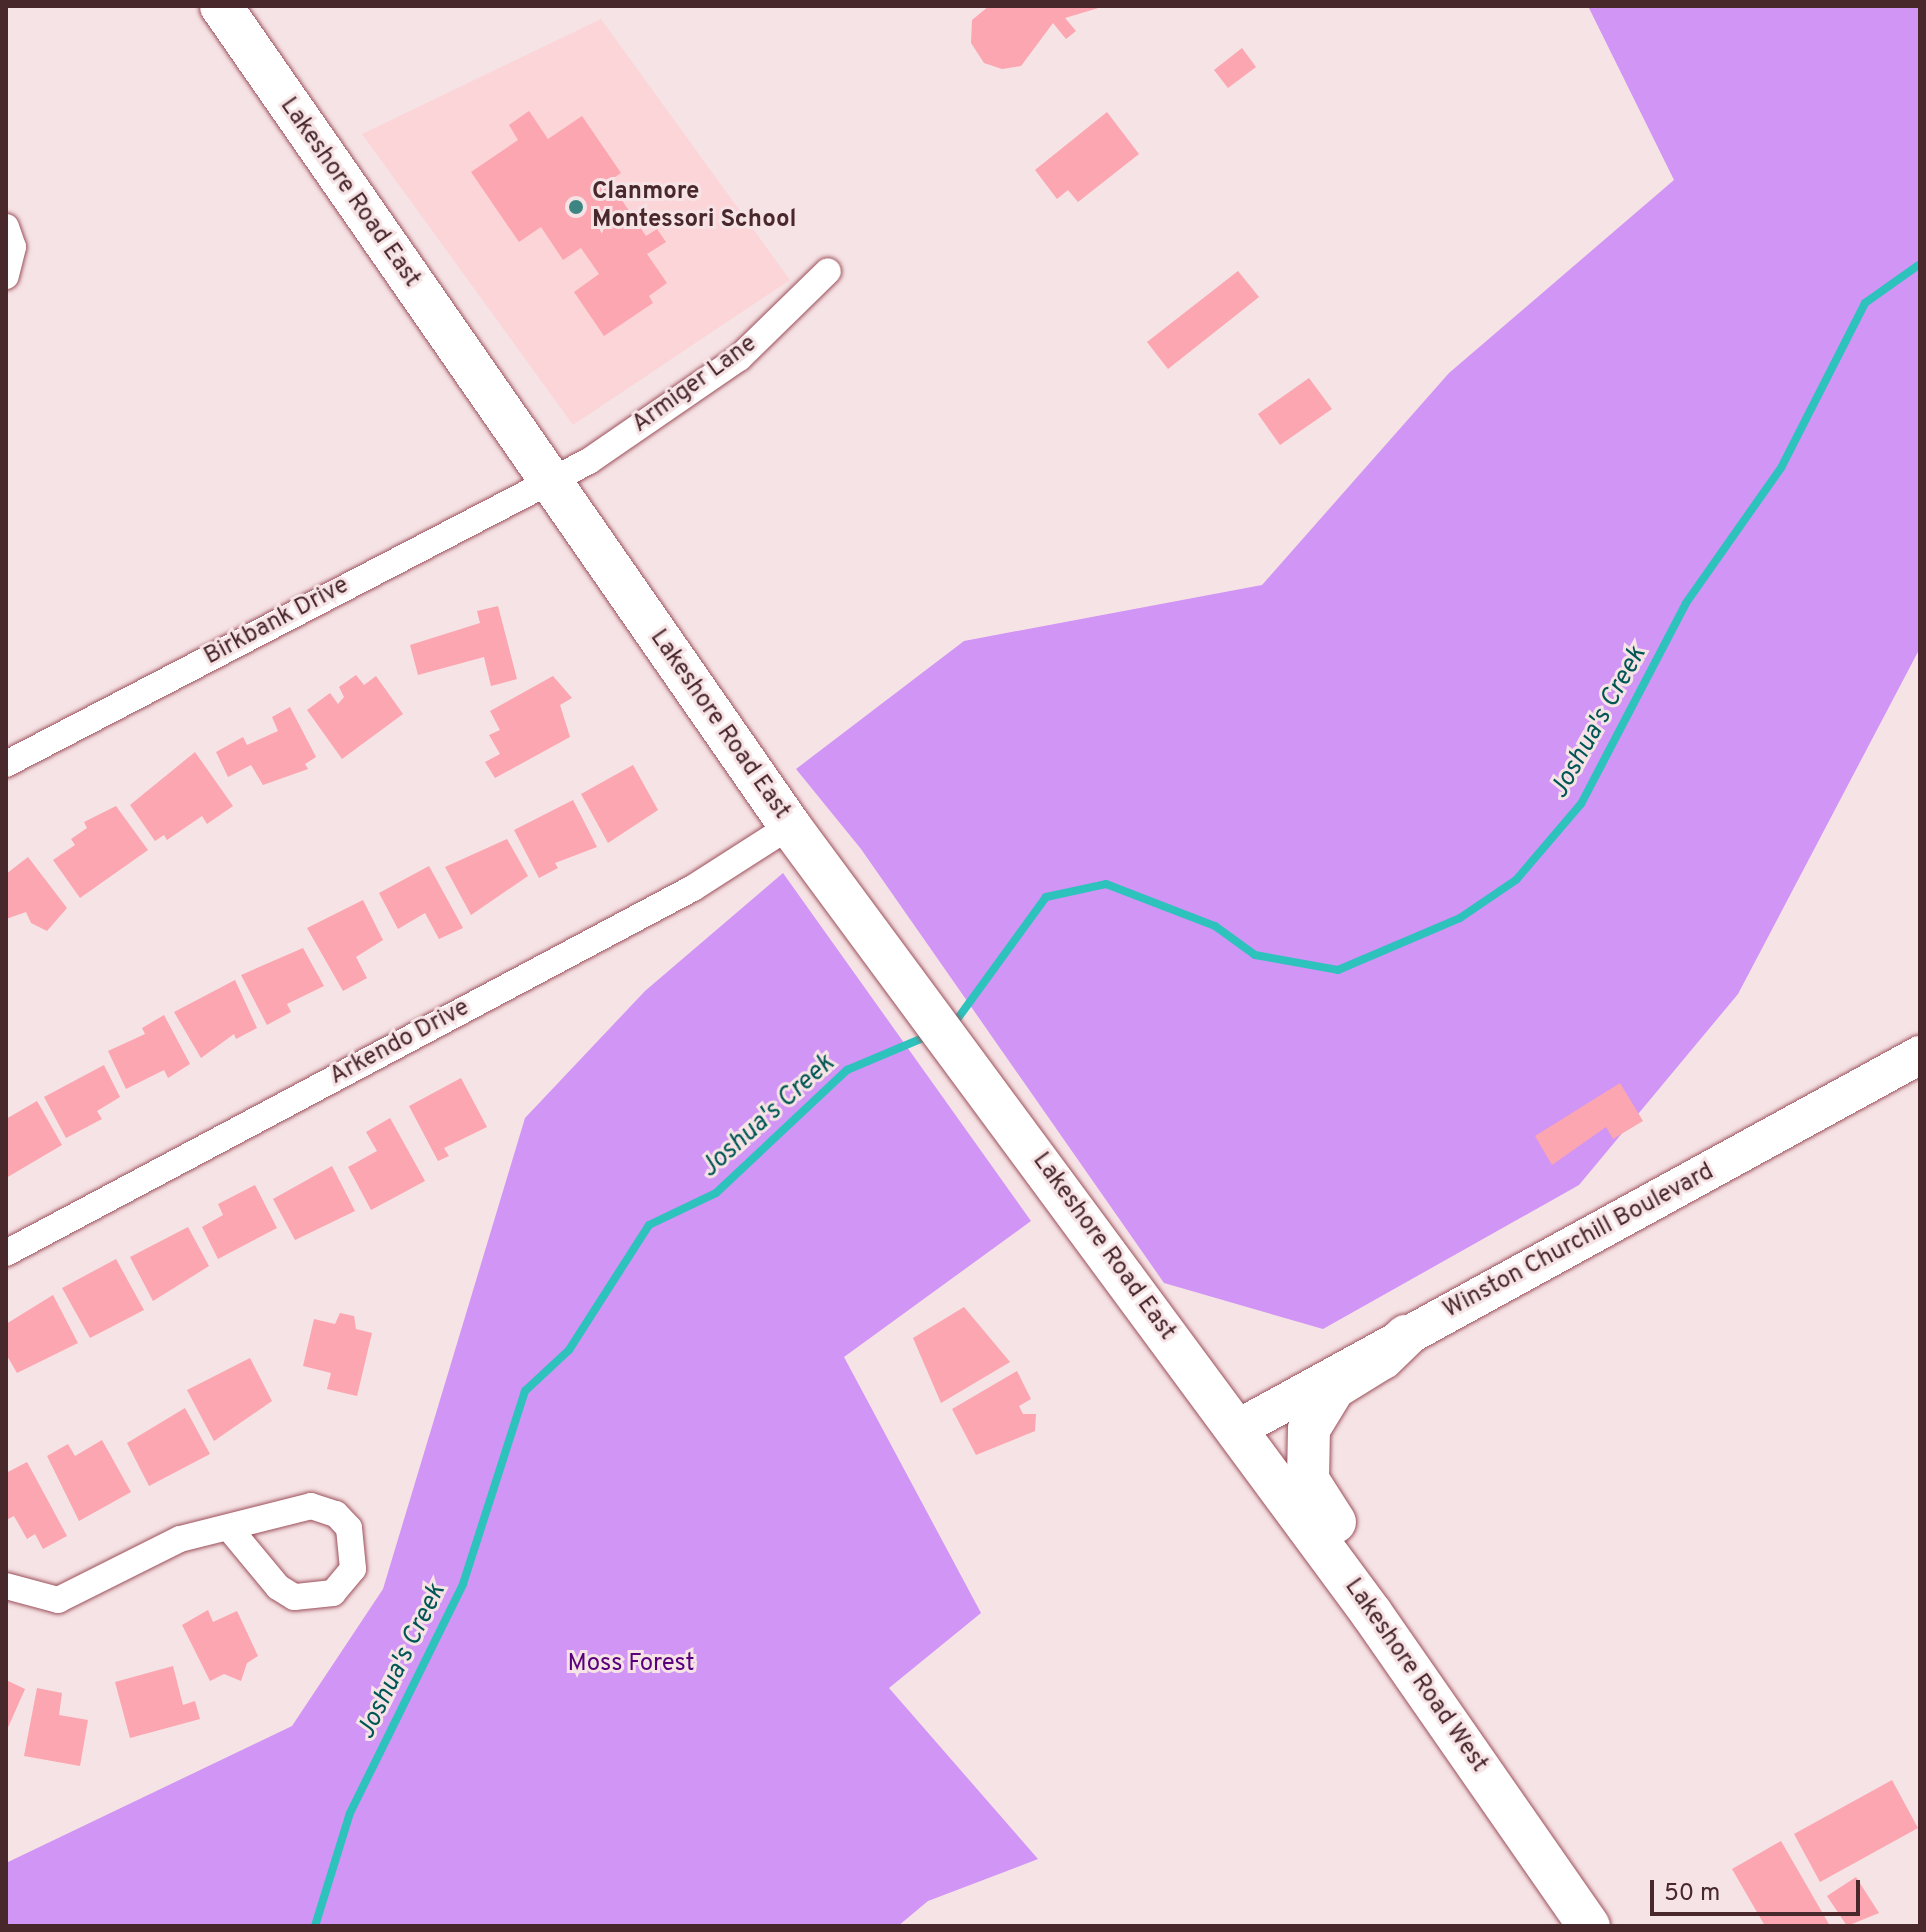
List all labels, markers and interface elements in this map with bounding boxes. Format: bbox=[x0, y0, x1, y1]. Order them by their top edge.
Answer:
street label: Lakeshore Road East bbox=[273, 93, 425, 293]
place label: Clanmore Montessori School bbox=[592, 179, 796, 235]
marker: Clanmore Montessori School bbox=[567, 198, 585, 216]
street label: Armiger Lane bbox=[627, 330, 763, 440]
street label: Birkbank Drive bbox=[200, 572, 354, 672]
street label: Lakeshore Road East bbox=[643, 625, 795, 825]
water label: Joshua's Creek bbox=[1544, 642, 1654, 804]
street label: Arkendo Drive bbox=[325, 994, 475, 1092]
water label: Joshua's Creek bbox=[695, 1049, 841, 1185]
street label: Lakeshore Road East bbox=[1025, 1148, 1181, 1346]
street label: Winston Churchill Boulevard bbox=[1439, 1158, 1719, 1326]
street label: Lakeshore Road West bbox=[1337, 1574, 1493, 1778]
water label: Joshua's Creek bbox=[351, 1579, 453, 1745]
park label: Moss Forest bbox=[568, 1651, 694, 1679]
scale bar bbox=[1654, 1864, 1864, 1914]
text: 50 m bbox=[1664, 1879, 1720, 1909]

